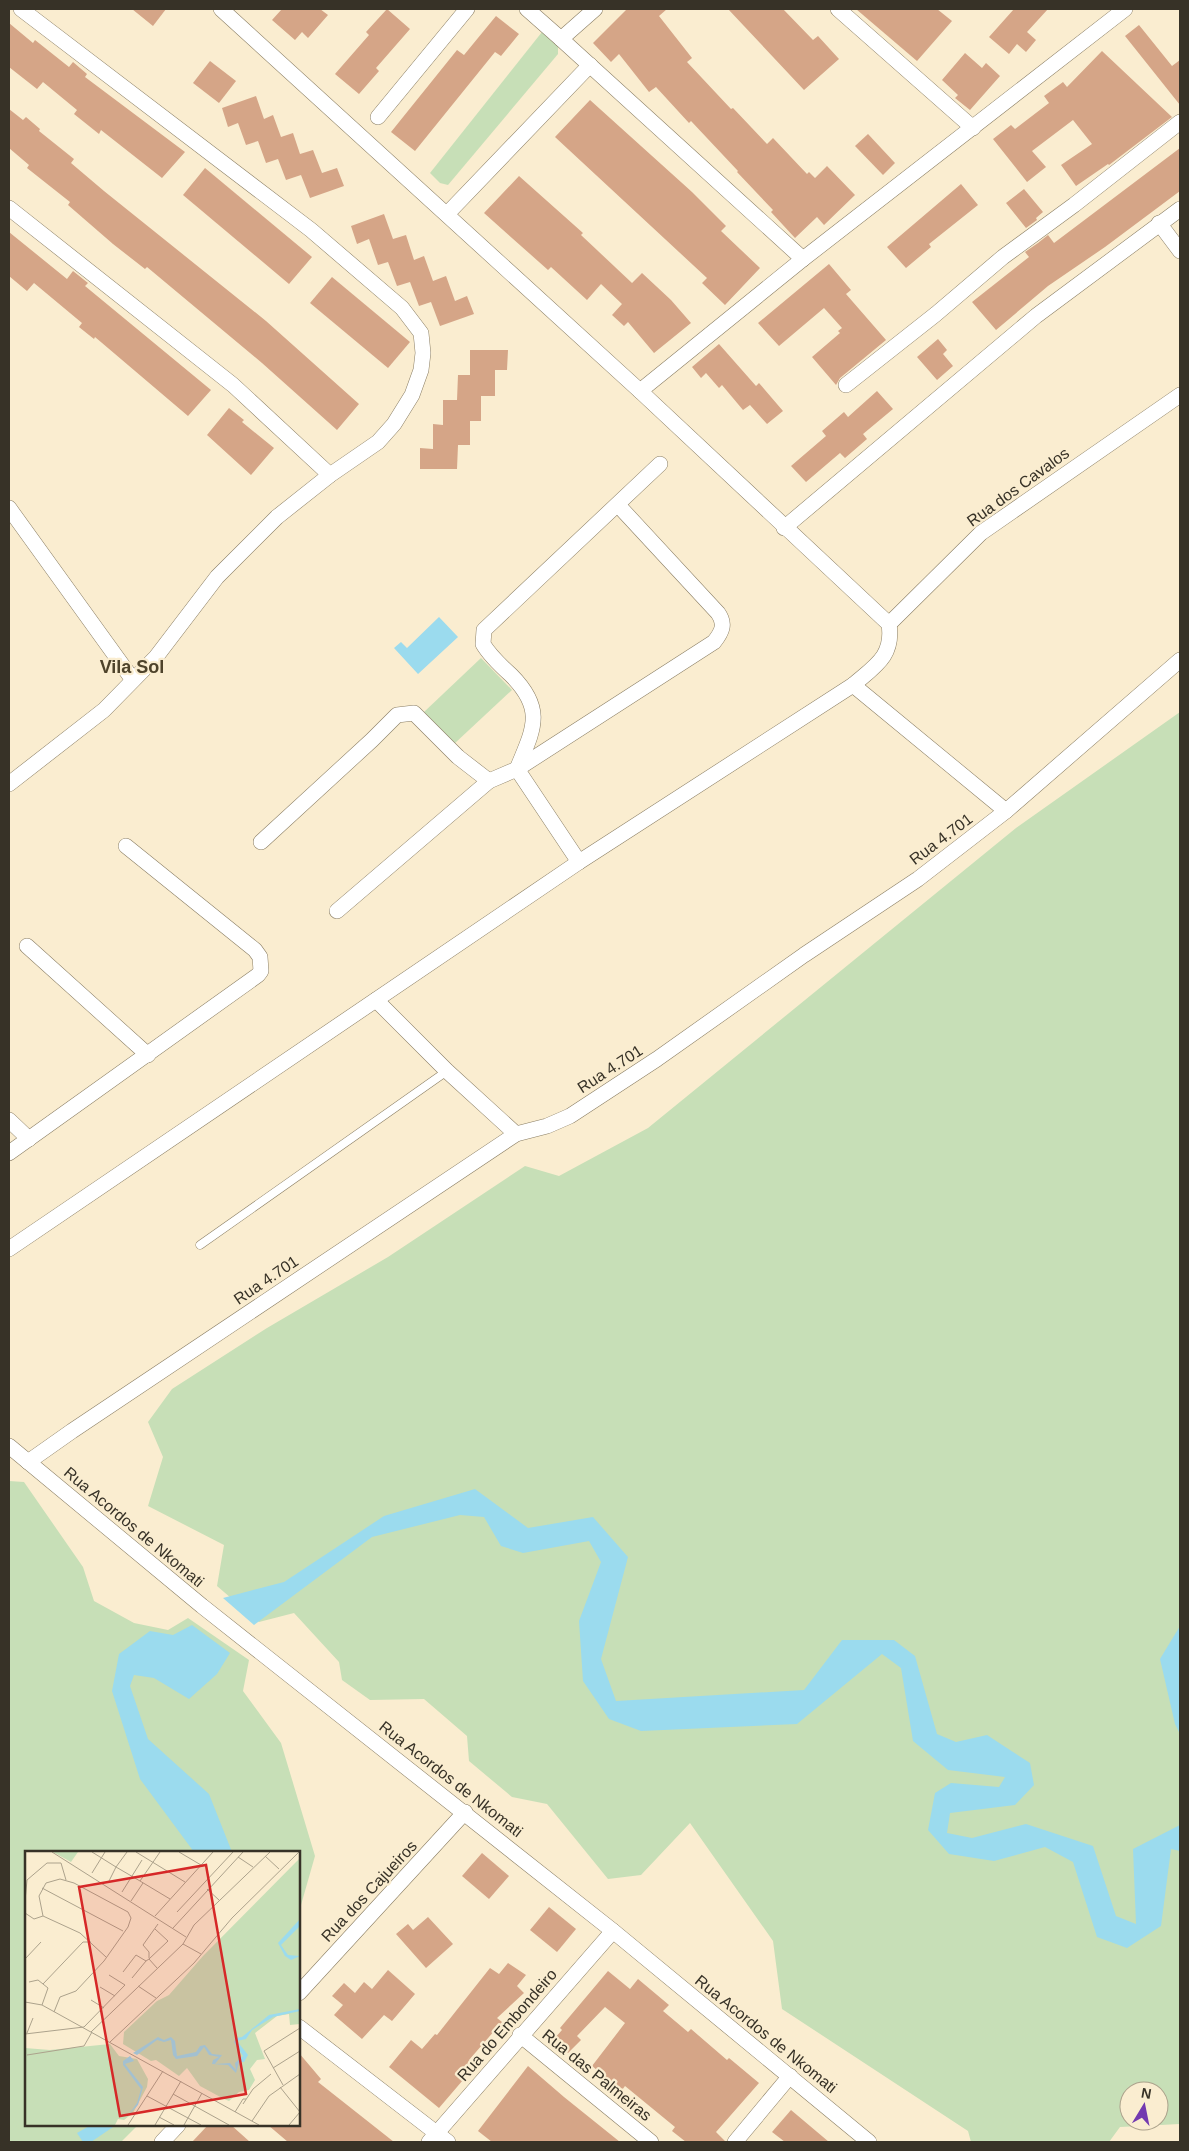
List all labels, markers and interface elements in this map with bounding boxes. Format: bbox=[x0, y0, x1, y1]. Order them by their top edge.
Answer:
street label: Rua dos Cavalos bbox=[964, 444, 1072, 530]
district label: Vila Sol bbox=[100, 657, 164, 677]
street label: Rua 4.701 bbox=[906, 810, 976, 868]
street label: Rua 4.701 bbox=[574, 1042, 646, 1096]
street label: Rua 4.701 bbox=[231, 1252, 301, 1308]
street label: Rua Acordos de Nkomati bbox=[61, 1464, 207, 1590]
street label: Rua Acordos de Nkomati bbox=[376, 1718, 526, 1840]
street label: Rua dos Cajueiros bbox=[318, 1837, 420, 1945]
inset map bbox=[25, 1851, 300, 2126]
street label: Rua do Embondeiro bbox=[454, 1966, 560, 2084]
street label: Rua Acordos de Nkomati bbox=[692, 1972, 840, 2096]
street label: Rua das Palmeiras bbox=[539, 2026, 655, 2124]
north arrow bbox=[1119, 2081, 1169, 2131]
text: N bbox=[1140, 2084, 1153, 2102]

